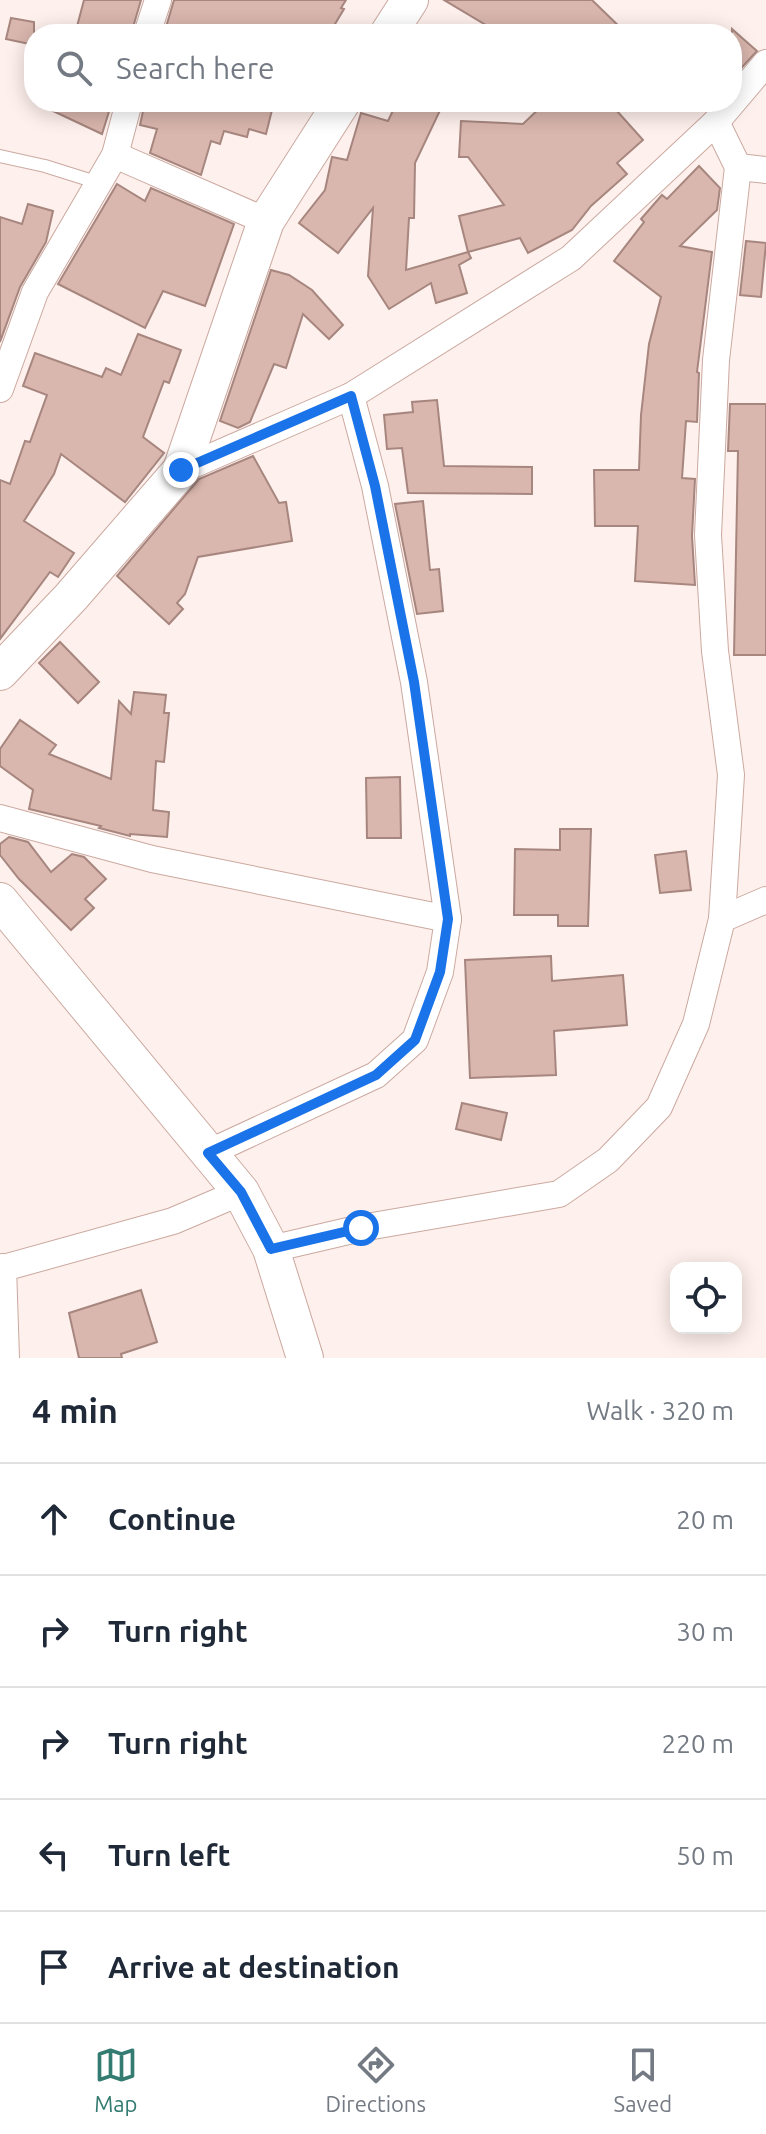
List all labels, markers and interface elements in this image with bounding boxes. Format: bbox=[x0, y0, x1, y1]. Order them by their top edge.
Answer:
search box bbox=[24, 24, 742, 112]
icon: search bbox=[52, 46, 96, 90]
text: Search here bbox=[116, 51, 275, 85]
route end bbox=[163, 452, 199, 488]
route start bbox=[343, 1210, 379, 1246]
map controls bbox=[670, 1262, 742, 1334]
button: locate bbox=[670, 1262, 742, 1334]
text: 4 min bbox=[32, 1391, 118, 1429]
text: Walk · 320 m bbox=[586, 1396, 734, 1425]
icon: ahead bbox=[32, 1497, 76, 1541]
text: Continue bbox=[108, 1502, 236, 1536]
text: 20 m bbox=[676, 1505, 734, 1534]
icon: right bbox=[32, 1609, 76, 1653]
text: Turn right bbox=[108, 1614, 248, 1648]
text: 30 m bbox=[676, 1617, 734, 1646]
icon: right bbox=[32, 1721, 76, 1765]
text: Turn right bbox=[108, 1726, 248, 1760]
text: 220 m bbox=[662, 1729, 734, 1758]
icon: left bbox=[32, 1833, 76, 1877]
text: Turn left bbox=[108, 1838, 230, 1872]
text: 50 m bbox=[676, 1841, 734, 1870]
icon: arrive bbox=[32, 1945, 76, 1989]
text: Arrive at destination bbox=[108, 1950, 400, 1984]
tab: Map bbox=[94, 2043, 138, 2116]
tab: Directions bbox=[325, 2043, 426, 2116]
tab: Saved bbox=[614, 2043, 672, 2116]

